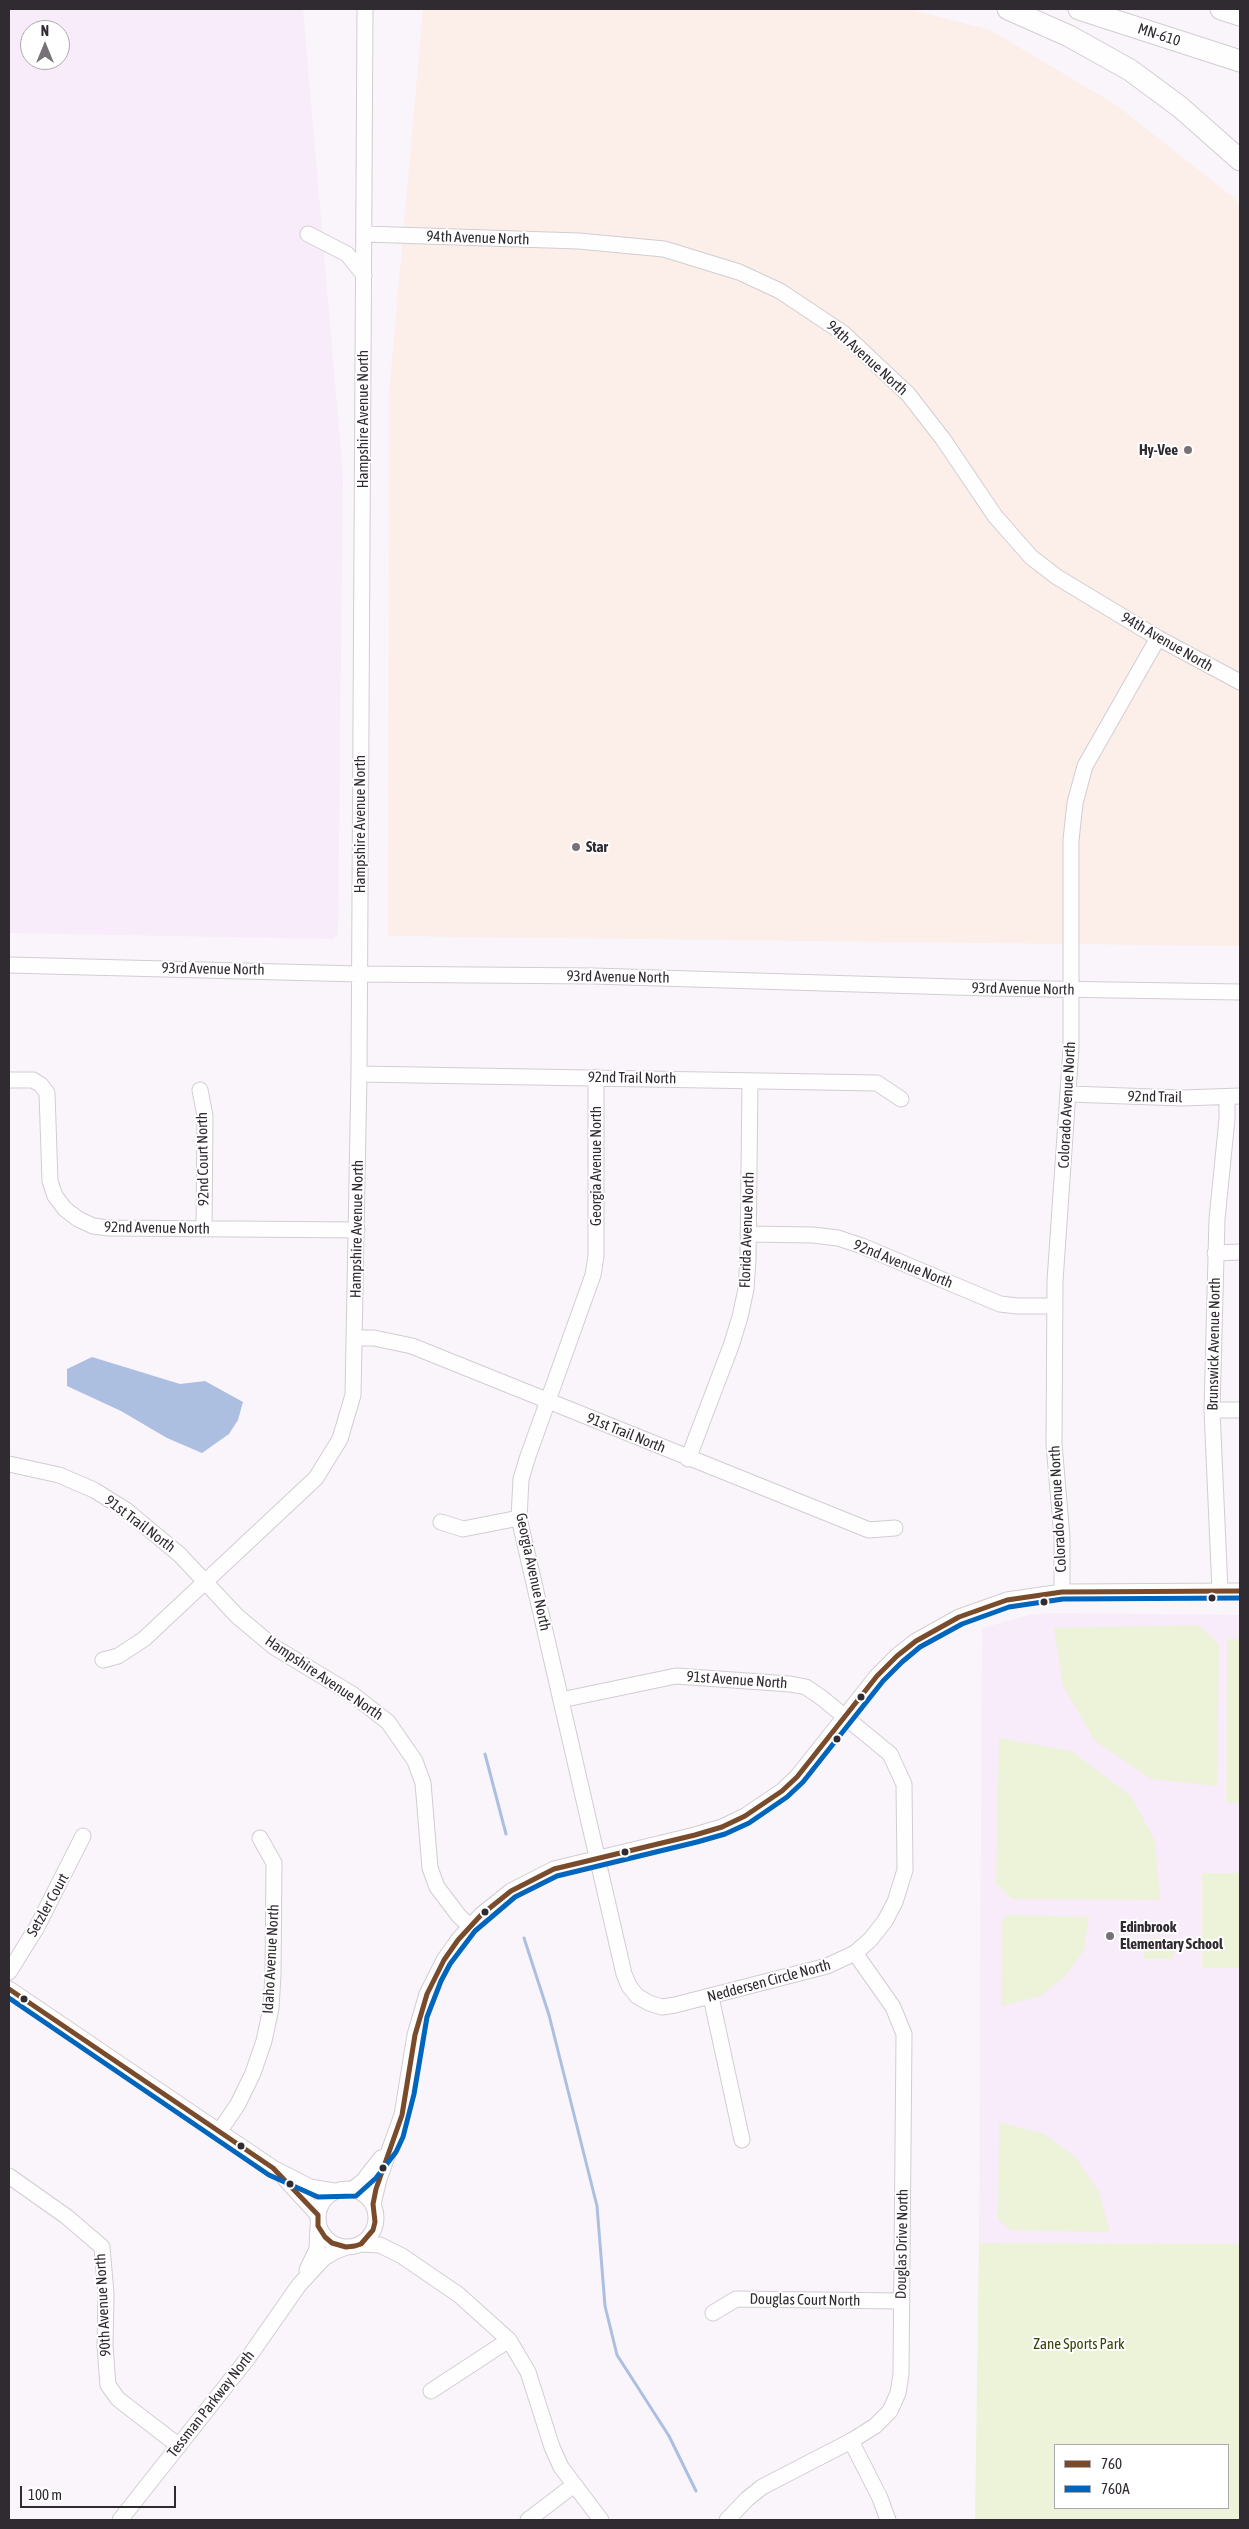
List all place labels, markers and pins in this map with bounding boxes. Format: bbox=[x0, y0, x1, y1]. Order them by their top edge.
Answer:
place label: Hy-Vee bbox=[1139, 441, 1178, 459]
marker: Hy-Vee bbox=[1182, 444, 1194, 456]
place label: Star bbox=[586, 838, 608, 856]
marker: Star bbox=[570, 841, 582, 853]
unlabelled marker bbox=[1207, 1593, 1217, 1603]
unlabelled marker bbox=[1039, 1597, 1049, 1607]
unlabelled marker bbox=[856, 1692, 866, 1702]
unlabelled marker bbox=[832, 1734, 842, 1744]
unlabelled marker bbox=[620, 1847, 630, 1857]
unlabelled marker bbox=[480, 1907, 490, 1917]
place label: Edinbrook Elementary School bbox=[1120, 1918, 1223, 1953]
marker: Edinbrook Elementary School bbox=[1104, 1930, 1116, 1942]
unlabelled marker bbox=[19, 1994, 29, 2004]
unlabelled marker bbox=[236, 2141, 246, 2151]
unlabelled marker bbox=[378, 2163, 388, 2173]
unlabelled marker bbox=[285, 2179, 295, 2189]

